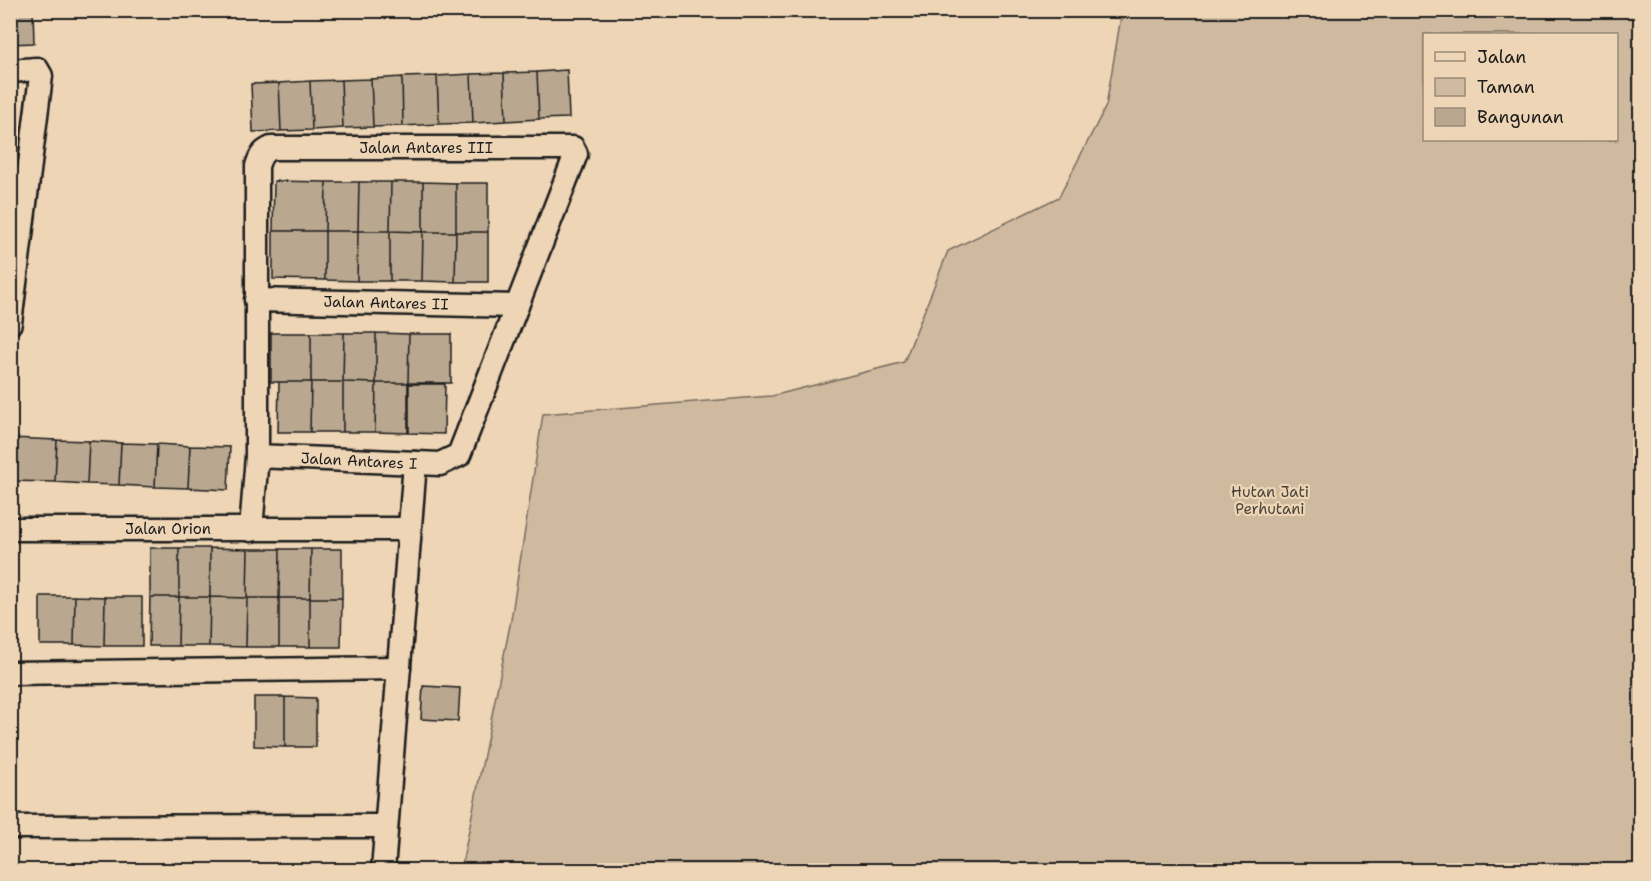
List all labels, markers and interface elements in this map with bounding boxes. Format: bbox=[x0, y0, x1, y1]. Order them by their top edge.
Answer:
legend bbox=[1423, 33, 1618, 141]
text: Jalan bbox=[1477, 45, 1526, 69]
text: Taman bbox=[1477, 75, 1535, 99]
text: Bangunan bbox=[1477, 105, 1564, 129]
street label: Jalan Antares III bbox=[359, 138, 493, 158]
street label: Jalan Antares II bbox=[323, 292, 449, 314]
street label: Jalan Antares I bbox=[300, 448, 418, 474]
park label: Hutan Jati Perhutani bbox=[1231, 482, 1309, 519]
street label: Jalan Orion bbox=[125, 519, 211, 539]

